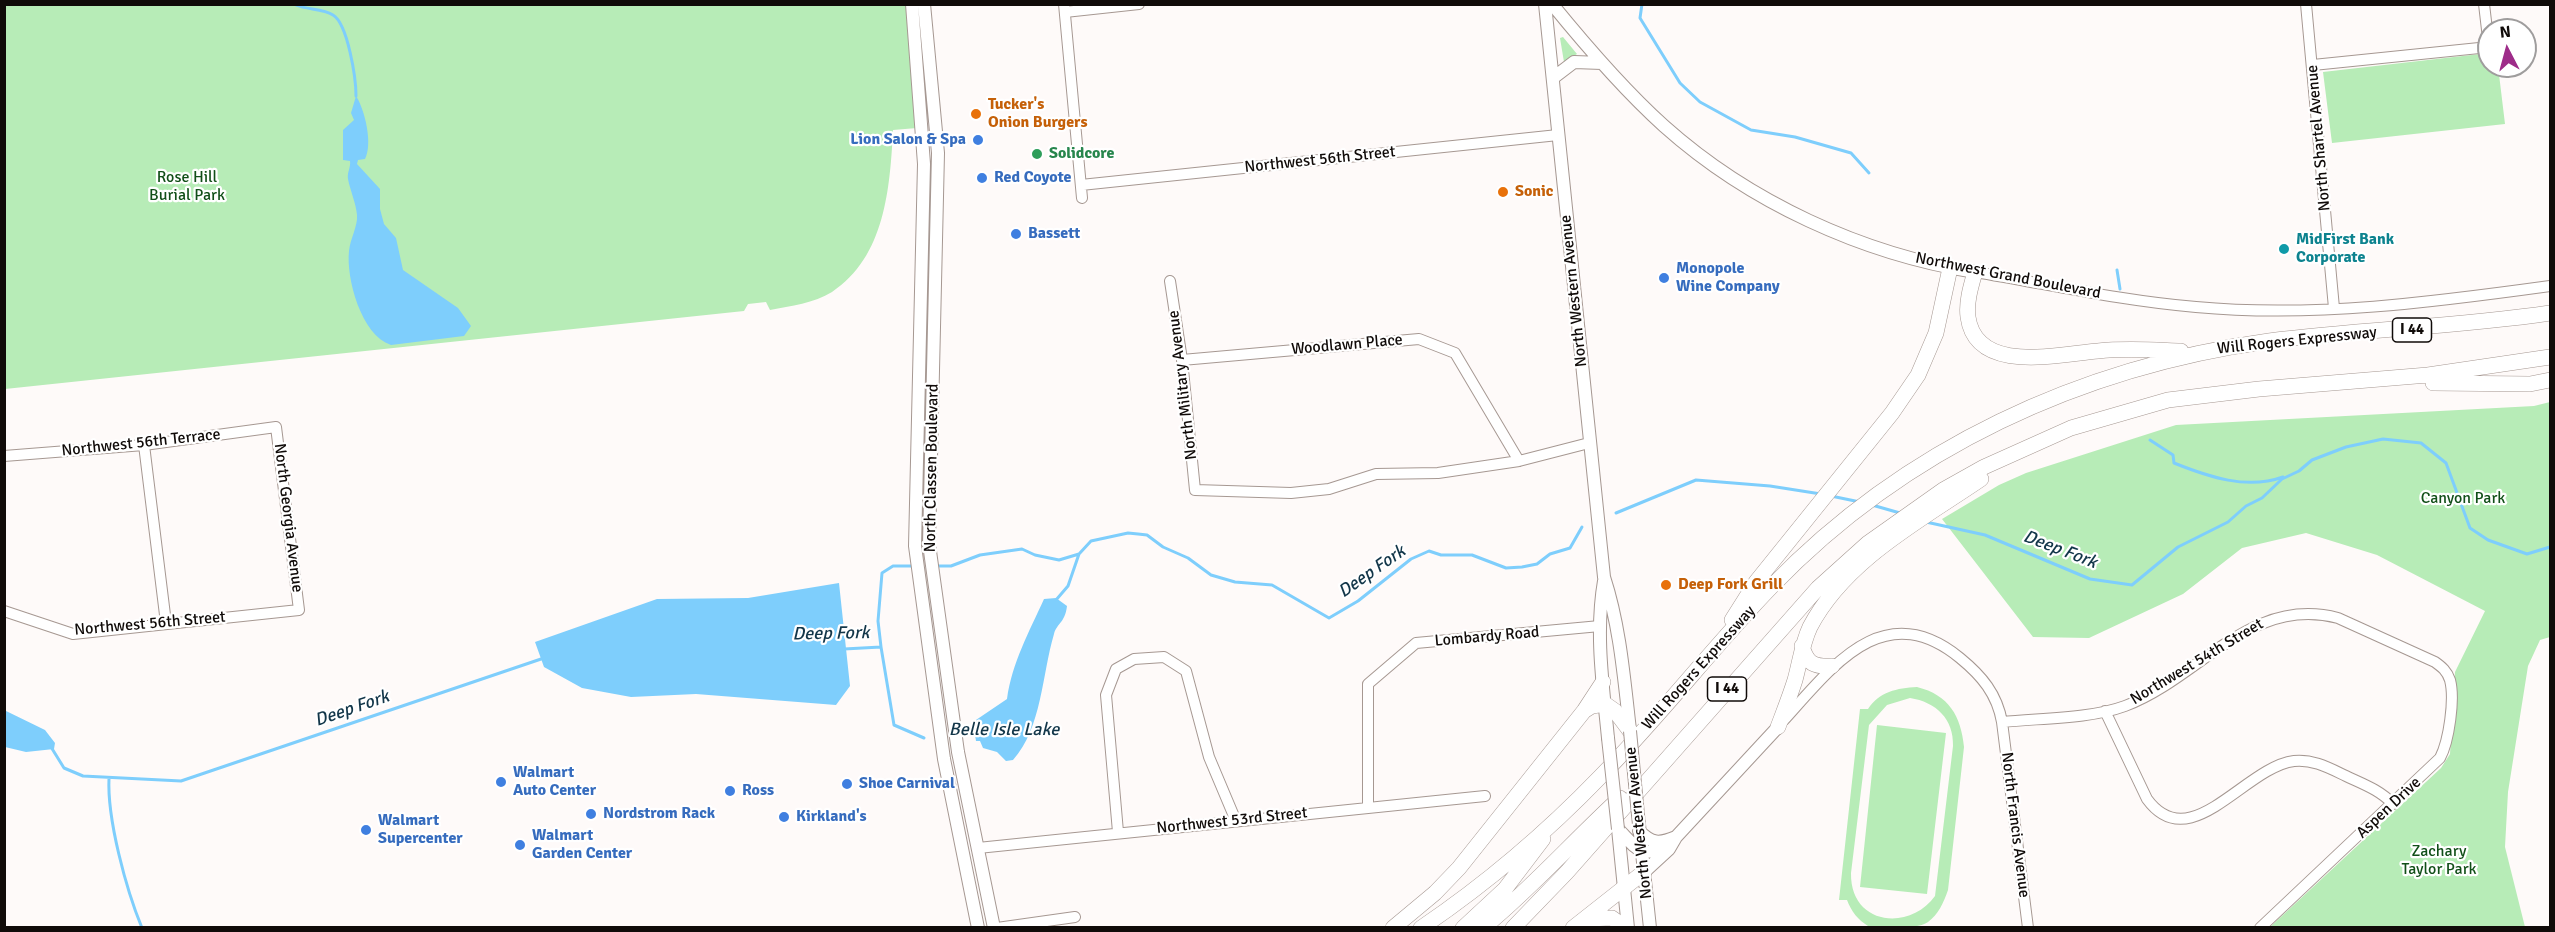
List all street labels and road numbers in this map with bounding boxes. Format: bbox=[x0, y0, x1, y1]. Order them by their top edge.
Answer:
street label: North Shartel Avenue bbox=[2303, 64, 2335, 212]
street label: Northwest 56th Street bbox=[1244, 143, 1396, 177]
street label: North Western Avenue bbox=[1556, 214, 1592, 368]
street label: Northwest Grand Boulevard bbox=[1914, 249, 2102, 303]
street label: North Military Avenue bbox=[1164, 309, 1202, 461]
road number: I 44 bbox=[2392, 318, 2432, 342]
street label: Will Rogers Expressway bbox=[2216, 323, 2378, 359]
street label: Woodlawn Place bbox=[1290, 331, 1404, 359]
street label: North Classen Boulevard bbox=[921, 384, 943, 552]
street label: Northwest 56th Terrace bbox=[61, 425, 221, 461]
street label: North Georgia Avenue bbox=[269, 442, 307, 594]
street label: Will Rogers Expressway bbox=[1638, 602, 1760, 734]
street label: Northwest 56th Street bbox=[74, 608, 226, 640]
street label: Northwest 54th Street bbox=[2127, 615, 2267, 709]
street label: Lombardy Road bbox=[1434, 623, 1540, 651]
road number: I 44 bbox=[1708, 677, 1746, 701]
street label: North Western Avenue bbox=[1621, 746, 1657, 900]
street label: North Francis Avenue bbox=[1997, 751, 2033, 899]
street label: Aspen Drive bbox=[2353, 773, 2425, 843]
street label: Northwest 53rd Street bbox=[1156, 804, 1308, 838]

